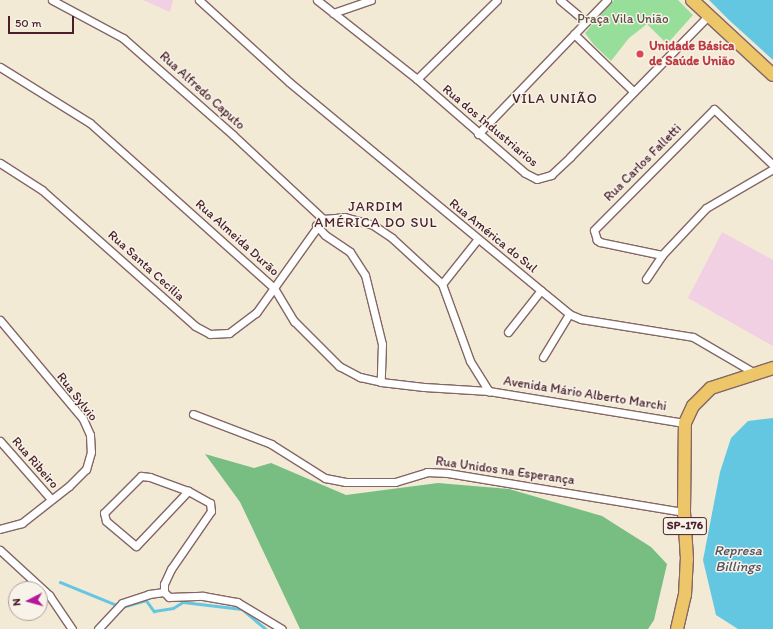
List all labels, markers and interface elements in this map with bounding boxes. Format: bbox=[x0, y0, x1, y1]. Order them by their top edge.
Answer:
scale bar bbox=[10, 8, 76, 34]
park label: Praça Vila União bbox=[577, 11, 669, 27]
text: 50 m bbox=[15, 16, 41, 30]
place label: Unidade Básica de Saúde União bbox=[649, 39, 735, 70]
street label: Rua Alfredo Caputo bbox=[156, 48, 248, 134]
marker: Unidade Básica de Saúde União bbox=[634, 48, 646, 60]
street label: Rua dos Industriarios bbox=[439, 82, 541, 170]
district label: VILA UNIÃO bbox=[513, 91, 597, 107]
street label: Rua Carlos Falletti bbox=[601, 121, 685, 205]
street label: Rua Almeida Durão bbox=[192, 196, 282, 280]
street label: Rua América do Sul bbox=[446, 196, 540, 276]
district label: JARDIM AMÉRICA DO SUL bbox=[315, 199, 437, 232]
street label: Rua Santa Cecília bbox=[104, 228, 188, 304]
street label: Rua Sylvio bbox=[53, 370, 101, 424]
street label: Avenida Mário Alberto Marchi bbox=[502, 373, 668, 415]
street label: Rua Ribeiro bbox=[8, 434, 62, 492]
street label: Rua Unidos na Esperança bbox=[434, 454, 576, 488]
road number: SP-176 bbox=[662, 516, 708, 536]
water label: Represa Billings bbox=[714, 543, 762, 576]
north arrow bbox=[8, 581, 48, 621]
text: N bbox=[10, 598, 23, 607]

